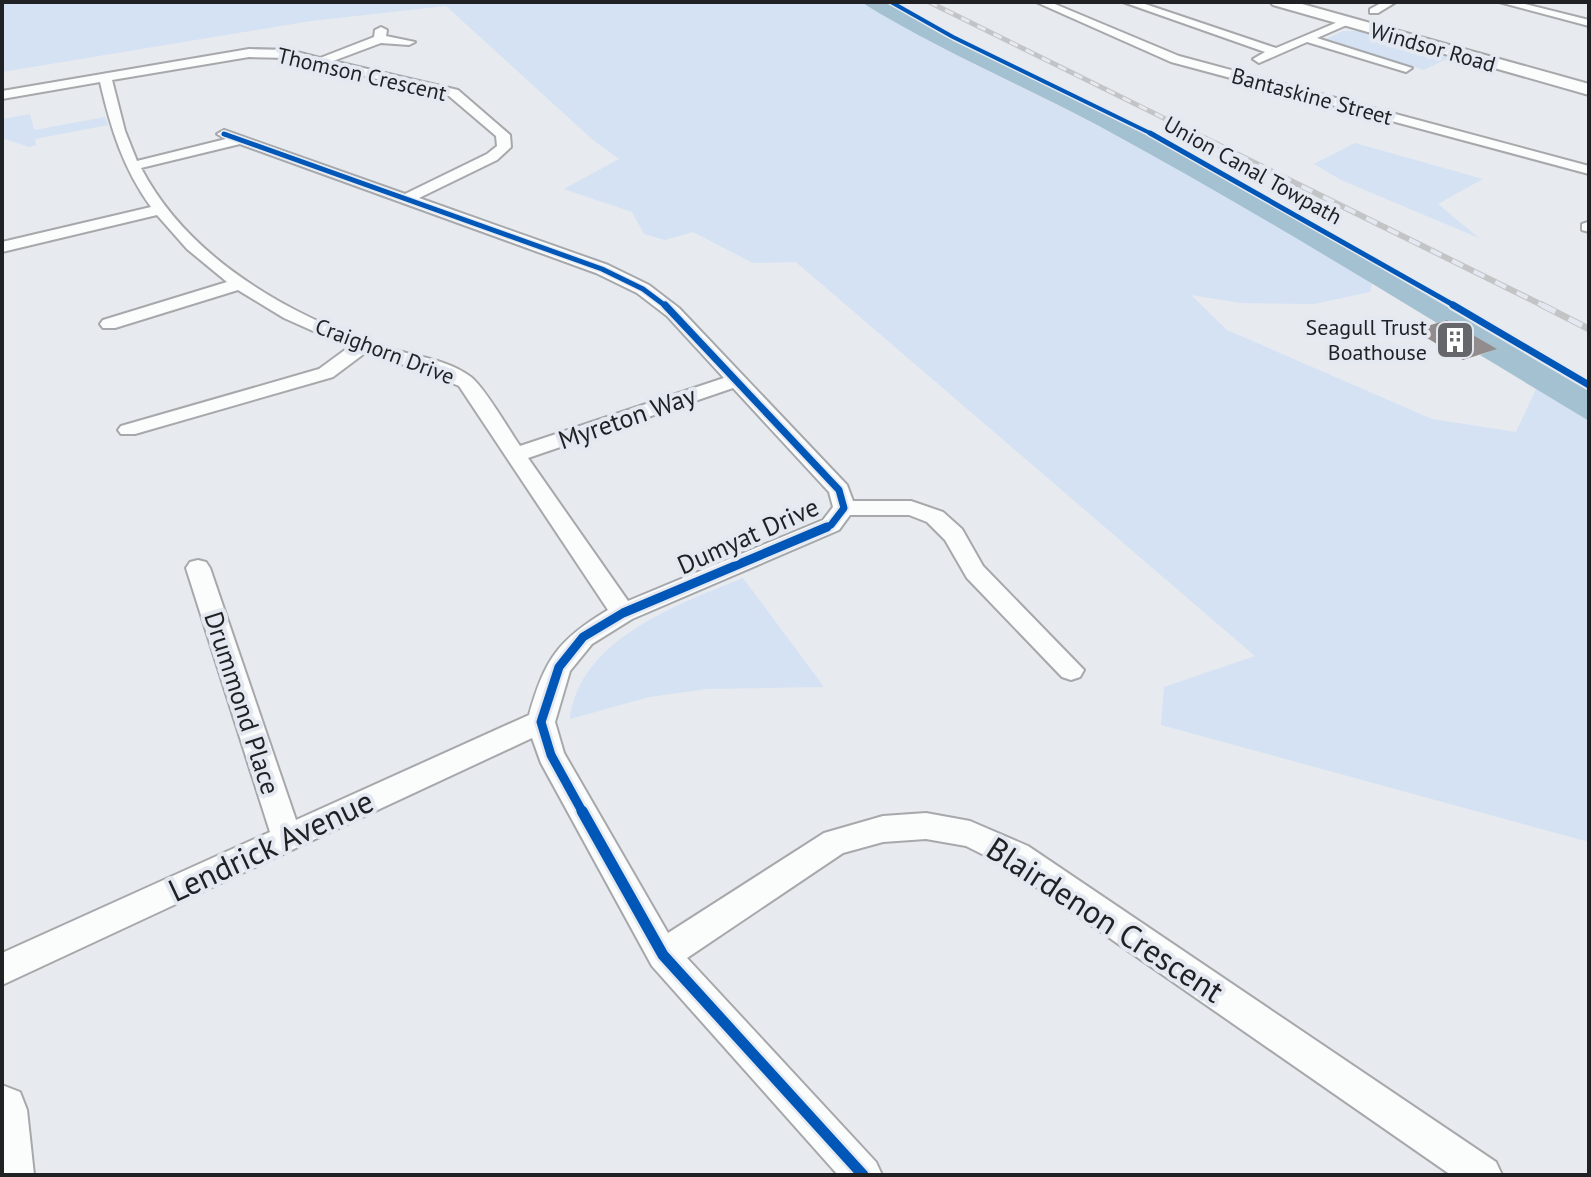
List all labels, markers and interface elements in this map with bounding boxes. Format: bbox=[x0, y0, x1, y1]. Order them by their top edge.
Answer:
street label: Windsor Road bbox=[1367, 16, 1499, 78]
street label: Thomson Crescent bbox=[275, 41, 450, 107]
street label: Bantaskine Street bbox=[1229, 61, 1396, 131]
street label: Union Canal Towpath bbox=[1159, 110, 1347, 230]
street label: Craighorn Drive bbox=[311, 312, 459, 390]
place label: Seagull Trust Boathouse bbox=[1306, 313, 1428, 366]
building icon: Seagull Trust Boathouse bbox=[1434, 319, 1476, 361]
street label: Myreton Way bbox=[554, 379, 700, 456]
street label: Dumyat Drive bbox=[672, 490, 824, 581]
street label: Drummond Place bbox=[197, 607, 288, 799]
street label: Lendrick Avenue bbox=[161, 779, 380, 911]
street label: Blairdenon Crescent bbox=[979, 827, 1232, 1012]

